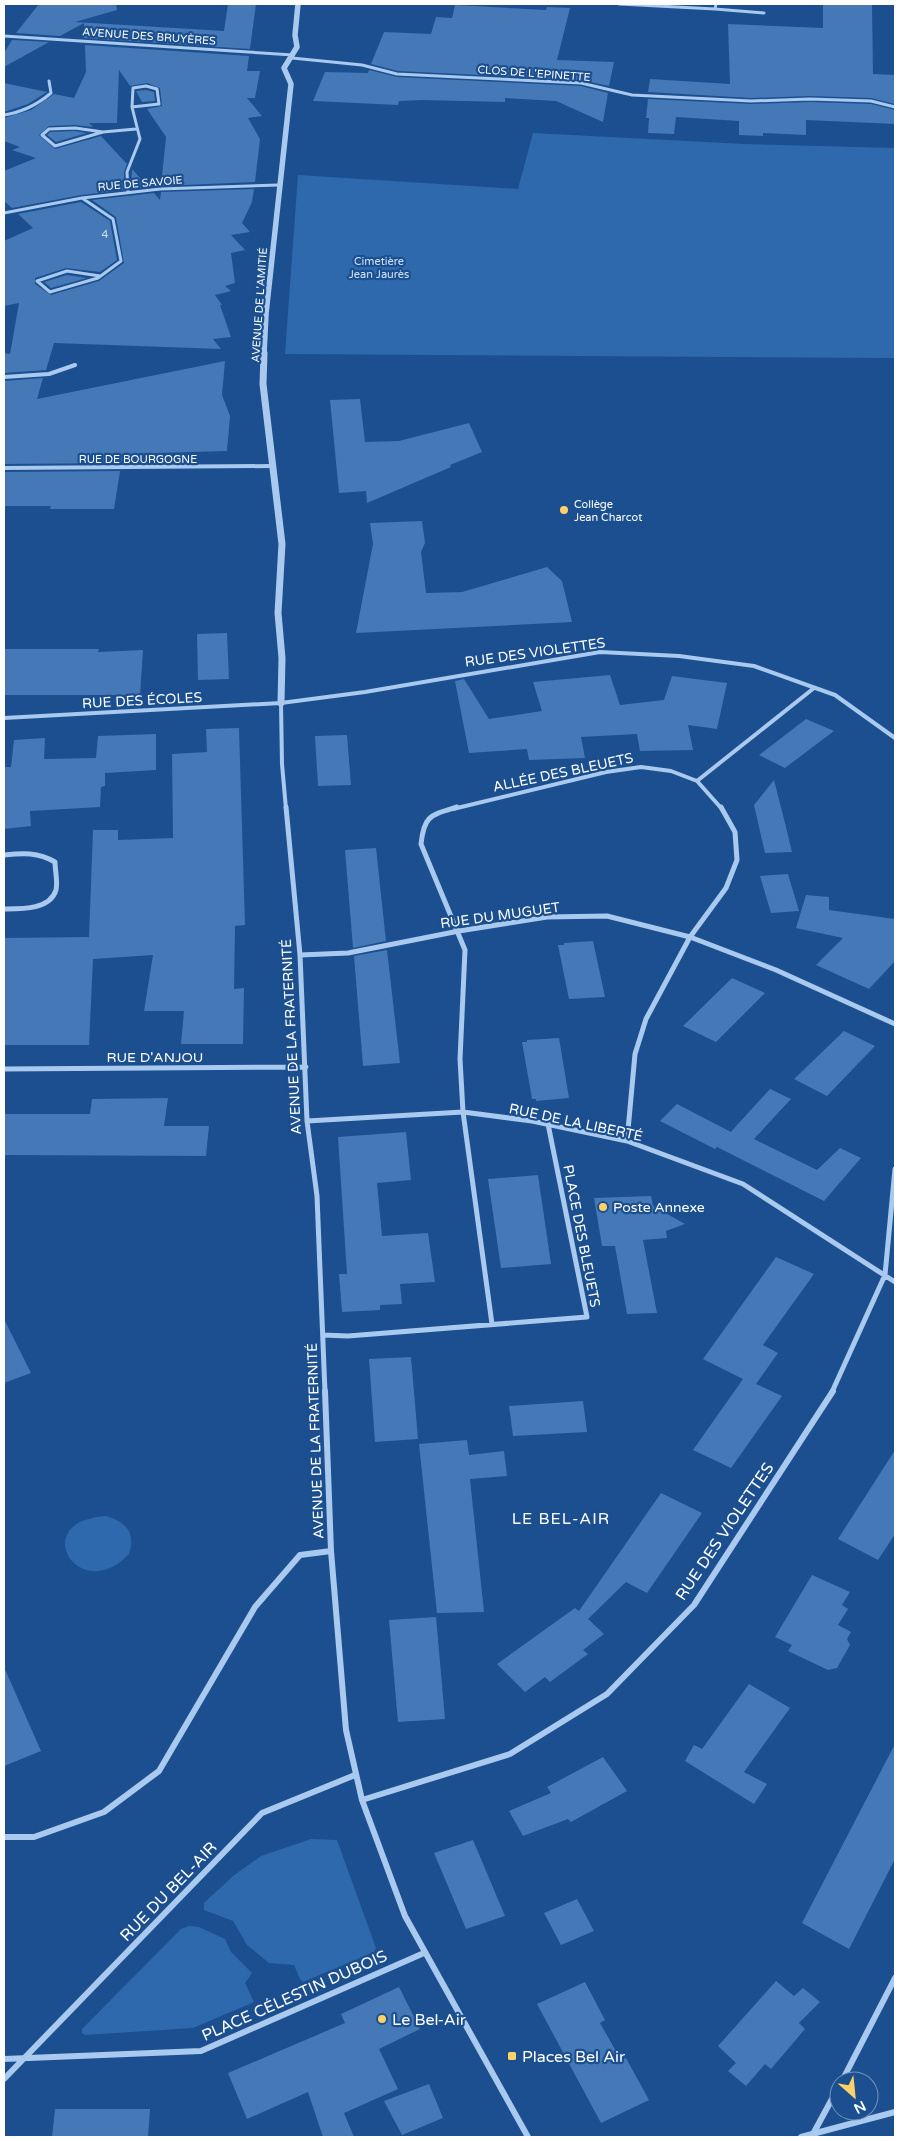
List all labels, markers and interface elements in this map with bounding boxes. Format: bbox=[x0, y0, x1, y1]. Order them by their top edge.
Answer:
street label: AVENUE DES BRUYÈRES bbox=[82, 24, 216, 48]
street label: CLOS DE L'EPINETTE bbox=[477, 63, 591, 84]
street label: RUE DE SAVOIE bbox=[97, 173, 183, 194]
house number: 4 bbox=[102, 228, 109, 241]
street label: AVENUE DE L'AMITIÉ bbox=[248, 247, 270, 363]
park label: Cimetière Jean Jaurès bbox=[349, 255, 409, 281]
street label: RUE DE BOURGOGNE bbox=[79, 453, 197, 466]
place label: Collège Jean Charcot bbox=[574, 498, 642, 524]
marker: Collège Jean Charcot bbox=[558, 504, 570, 516]
street label: RUE DES VIOLETTES bbox=[464, 634, 607, 671]
street label: RUE DES ÉCOLES bbox=[82, 689, 203, 712]
street label: ALLÉE DES BLEUETS bbox=[491, 749, 635, 796]
street label: RUE DU MUGUET bbox=[439, 899, 561, 932]
street label: AVENUE DE LA FRATERNITÉ bbox=[278, 939, 305, 1135]
street label: RUE D'ANJOU bbox=[107, 1049, 203, 1066]
street label: RUE DE LA LIBERTÉ bbox=[508, 1100, 644, 1145]
street label: PLACE DES BLEUETS bbox=[559, 1163, 604, 1309]
place label: Poste Annexe bbox=[613, 1199, 705, 1216]
marker: Poste Annexe bbox=[597, 1201, 609, 1213]
street label: AVENUE DE LA FRATERNITÉ bbox=[304, 1343, 327, 1539]
street label: RUE DES VIOLETTES bbox=[671, 1459, 778, 1604]
district label: LE BEL-AIR bbox=[512, 1509, 610, 1529]
street label: RUE DU BEL-AIR bbox=[116, 1838, 221, 1946]
street label: PLACE CÉLESTIN DUBOIS bbox=[199, 1946, 390, 2046]
place label: Le Bel-Air bbox=[392, 2010, 467, 2030]
marker: Le Bel-Air bbox=[376, 2013, 388, 2025]
place label: Places Bel Air bbox=[522, 2047, 626, 2067]
marker: Places Bel Air bbox=[506, 2050, 518, 2062]
north arrow bbox=[829, 2071, 879, 2121]
text: N bbox=[851, 2097, 869, 2117]

